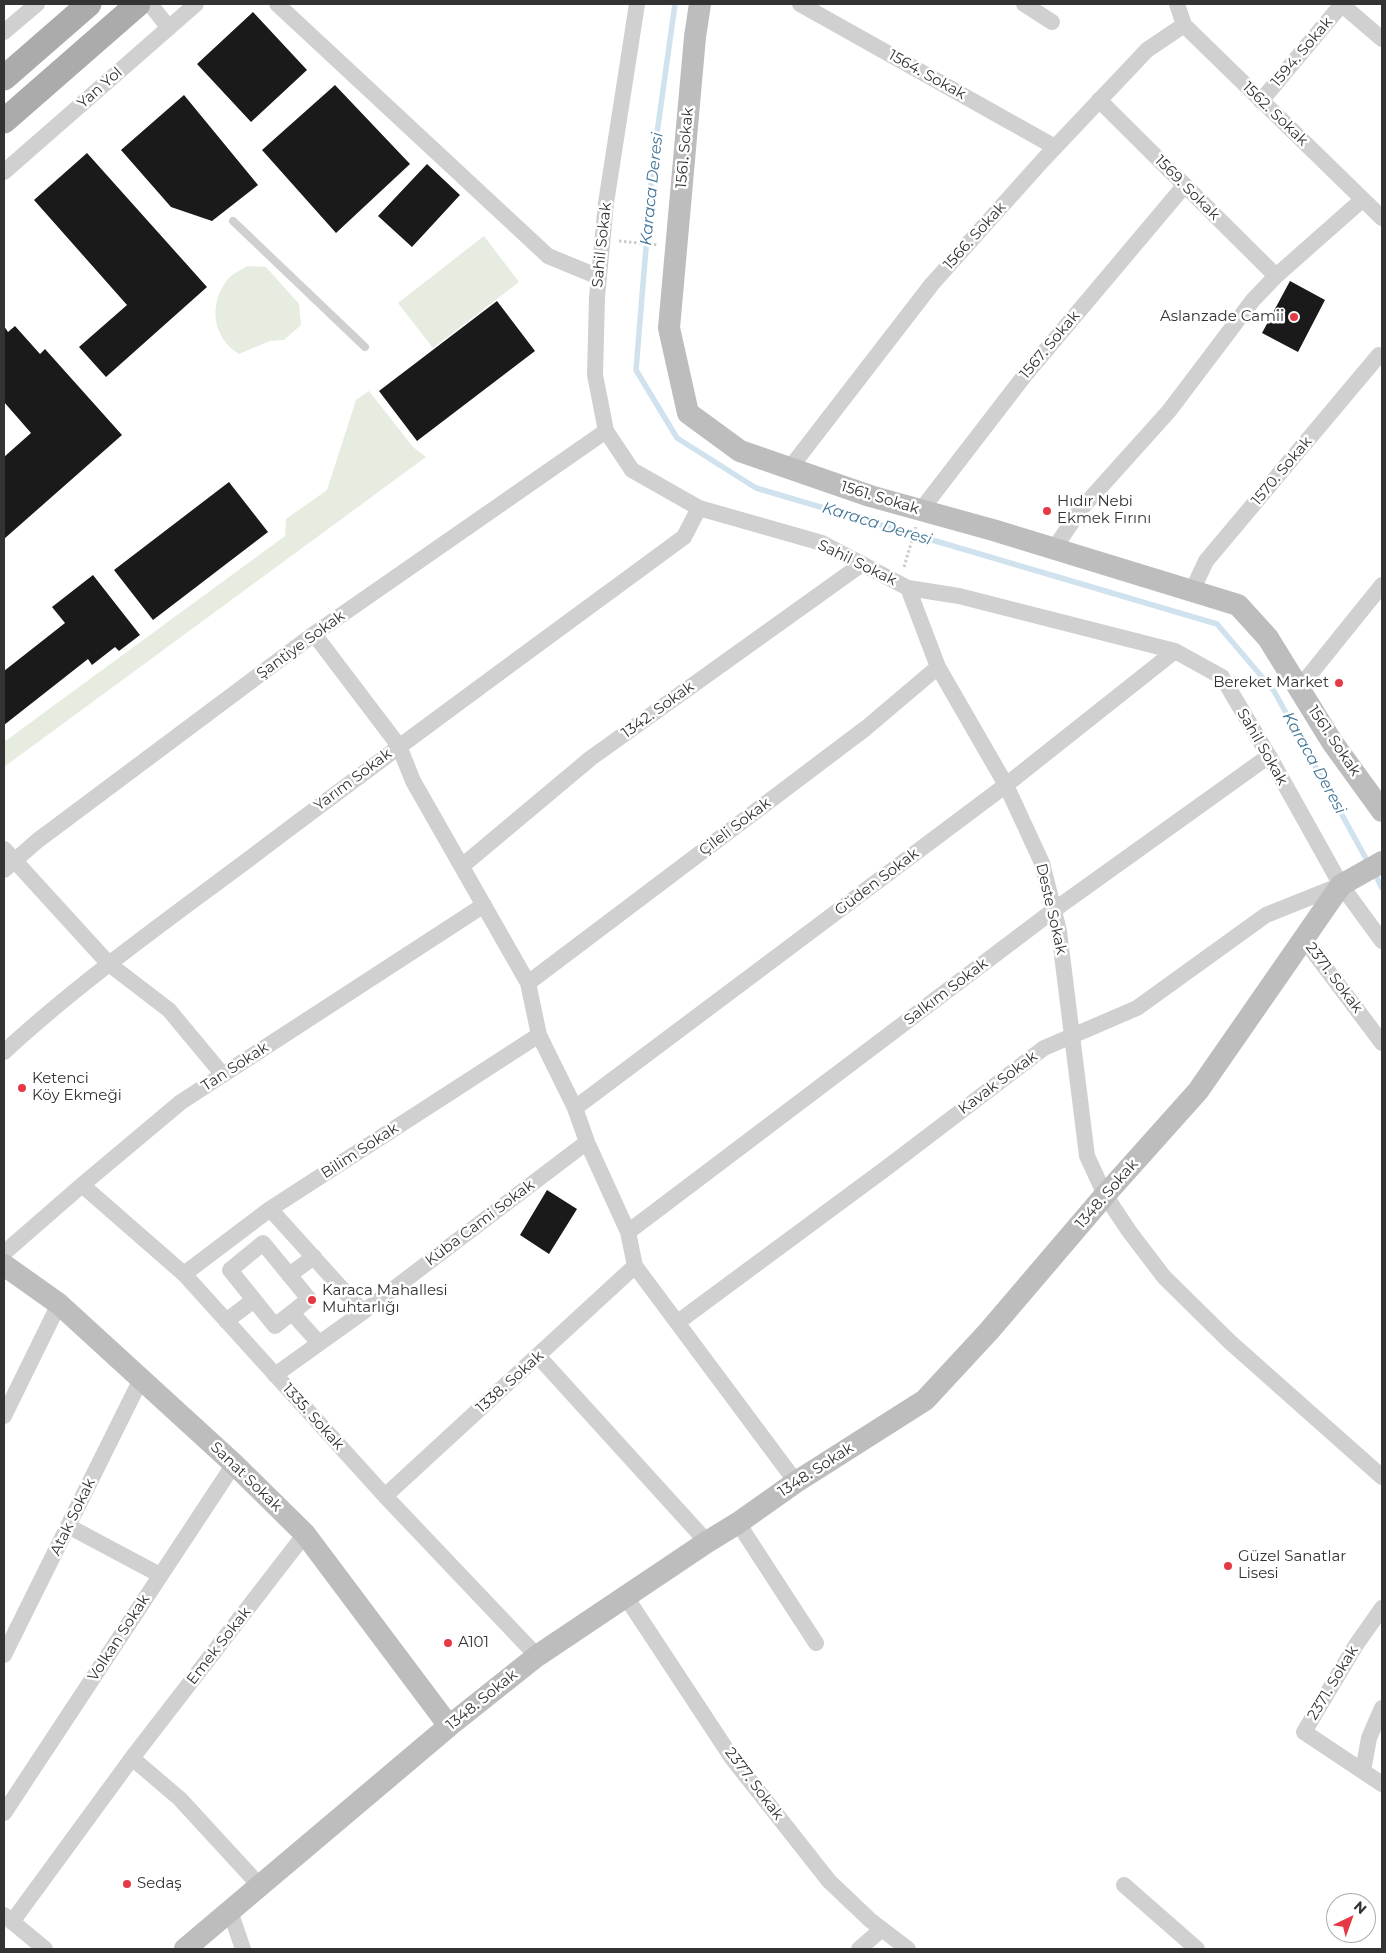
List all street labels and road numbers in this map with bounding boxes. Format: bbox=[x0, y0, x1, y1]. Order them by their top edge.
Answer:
street label: 1594. Sokak bbox=[1268, 13, 1336, 91]
street label: 1564. Sokak bbox=[885, 46, 969, 104]
street label: Yan Yol bbox=[74, 64, 126, 112]
street label: 1562. Sokak bbox=[1239, 78, 1311, 150]
street label: 1561. Sokak bbox=[673, 107, 697, 189]
street label: 1569. Sokak bbox=[1151, 152, 1223, 224]
street label: 1566. Sokak bbox=[940, 199, 1010, 273]
street label: Sahil Sokak bbox=[589, 202, 615, 288]
street label: 1567. Sokak bbox=[1016, 307, 1084, 383]
street label: 1570. Sokak bbox=[1248, 433, 1316, 509]
street label: 1561. Sokak bbox=[839, 478, 921, 518]
street label: Sahil Sokak bbox=[815, 536, 899, 590]
street label: Şantiye Sokak bbox=[253, 607, 349, 683]
street label: 1342. Sokak bbox=[618, 678, 698, 742]
street label: 1561. Sokak bbox=[1304, 702, 1364, 780]
street label: Sahil Sokak bbox=[1233, 705, 1291, 789]
street label: Yarım Sokak bbox=[311, 745, 395, 815]
street label: Çileli Sokak bbox=[696, 794, 774, 860]
street label: Güden Sokak bbox=[832, 845, 922, 919]
street label: Deste Sokak bbox=[1032, 862, 1070, 956]
street label: 2371. Sokak bbox=[1302, 939, 1366, 1017]
street label: Salkım Sokak bbox=[901, 955, 991, 1029]
street label: Tan Sokak bbox=[198, 1039, 272, 1095]
street label: Kavak Sokak bbox=[955, 1048, 1041, 1118]
street label: Bilim Sokak bbox=[318, 1119, 402, 1183]
street label: 1348. Sokak bbox=[1072, 1156, 1142, 1232]
street label: Küba Cami Sokak bbox=[422, 1176, 538, 1270]
street label: 1338. Sokak bbox=[473, 1347, 547, 1417]
street label: 1335. Sokak bbox=[279, 1380, 347, 1454]
street label: Sanat Sokak bbox=[207, 1438, 285, 1516]
street label: 1348. Sokak bbox=[775, 1439, 857, 1501]
street label: Atak Sokak bbox=[47, 1476, 99, 1558]
street label: Volkan Sokak bbox=[84, 1591, 154, 1685]
street label: Emek Sokak bbox=[183, 1604, 255, 1688]
street label: 2371. Sokak bbox=[1304, 1643, 1362, 1723]
street label: 1348. Sokak bbox=[443, 1666, 521, 1734]
street label: 2377. Sokak bbox=[721, 1744, 787, 1824]

